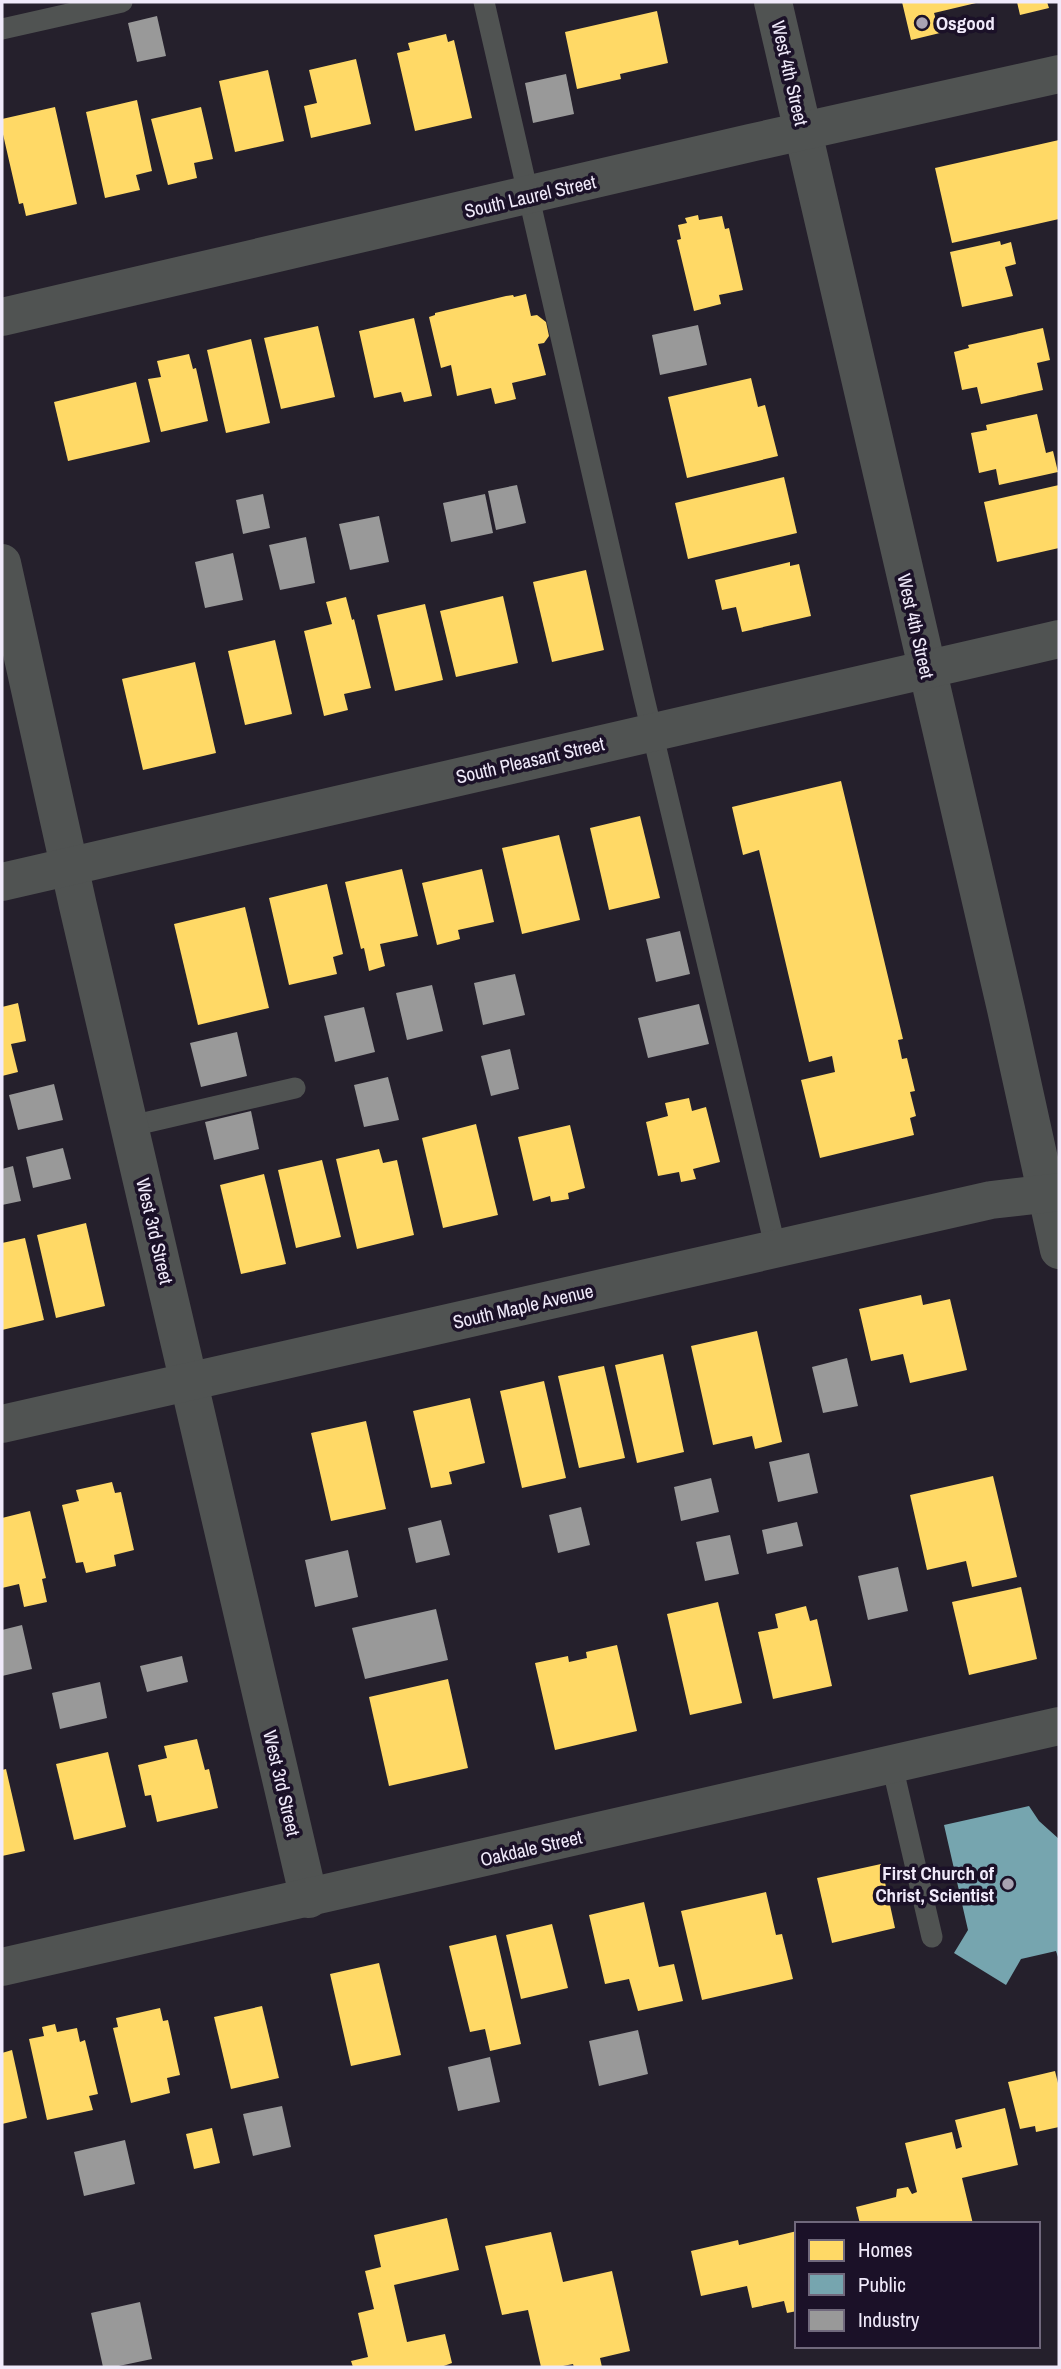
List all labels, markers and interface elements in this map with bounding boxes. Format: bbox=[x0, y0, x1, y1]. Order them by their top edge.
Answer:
place label: Osgood bbox=[936, 10, 995, 36]
marker: Osgood bbox=[914, 15, 930, 31]
street label: West 4th Street bbox=[765, 18, 815, 129]
street label: South Laurel Street bbox=[462, 168, 599, 224]
street label: West 4th Street bbox=[891, 571, 941, 682]
street label: South Pleasant Street bbox=[453, 730, 607, 790]
street label: West 3rd Street bbox=[130, 1175, 180, 1287]
street label: South Maple Avenue bbox=[450, 1277, 596, 1335]
street label: West 3rd Street bbox=[257, 1727, 307, 1839]
street label: Oakdale Street bbox=[477, 1823, 585, 1872]
place label: First Church of Christ, Scientist bbox=[875, 1860, 995, 1908]
marker: First Church of Christ, Scientist bbox=[1000, 1876, 1016, 1892]
legend bbox=[795, 2222, 1040, 2348]
text: Homes bbox=[858, 2235, 913, 2264]
text: Public bbox=[858, 2270, 906, 2299]
text: Industry bbox=[858, 2305, 920, 2334]

